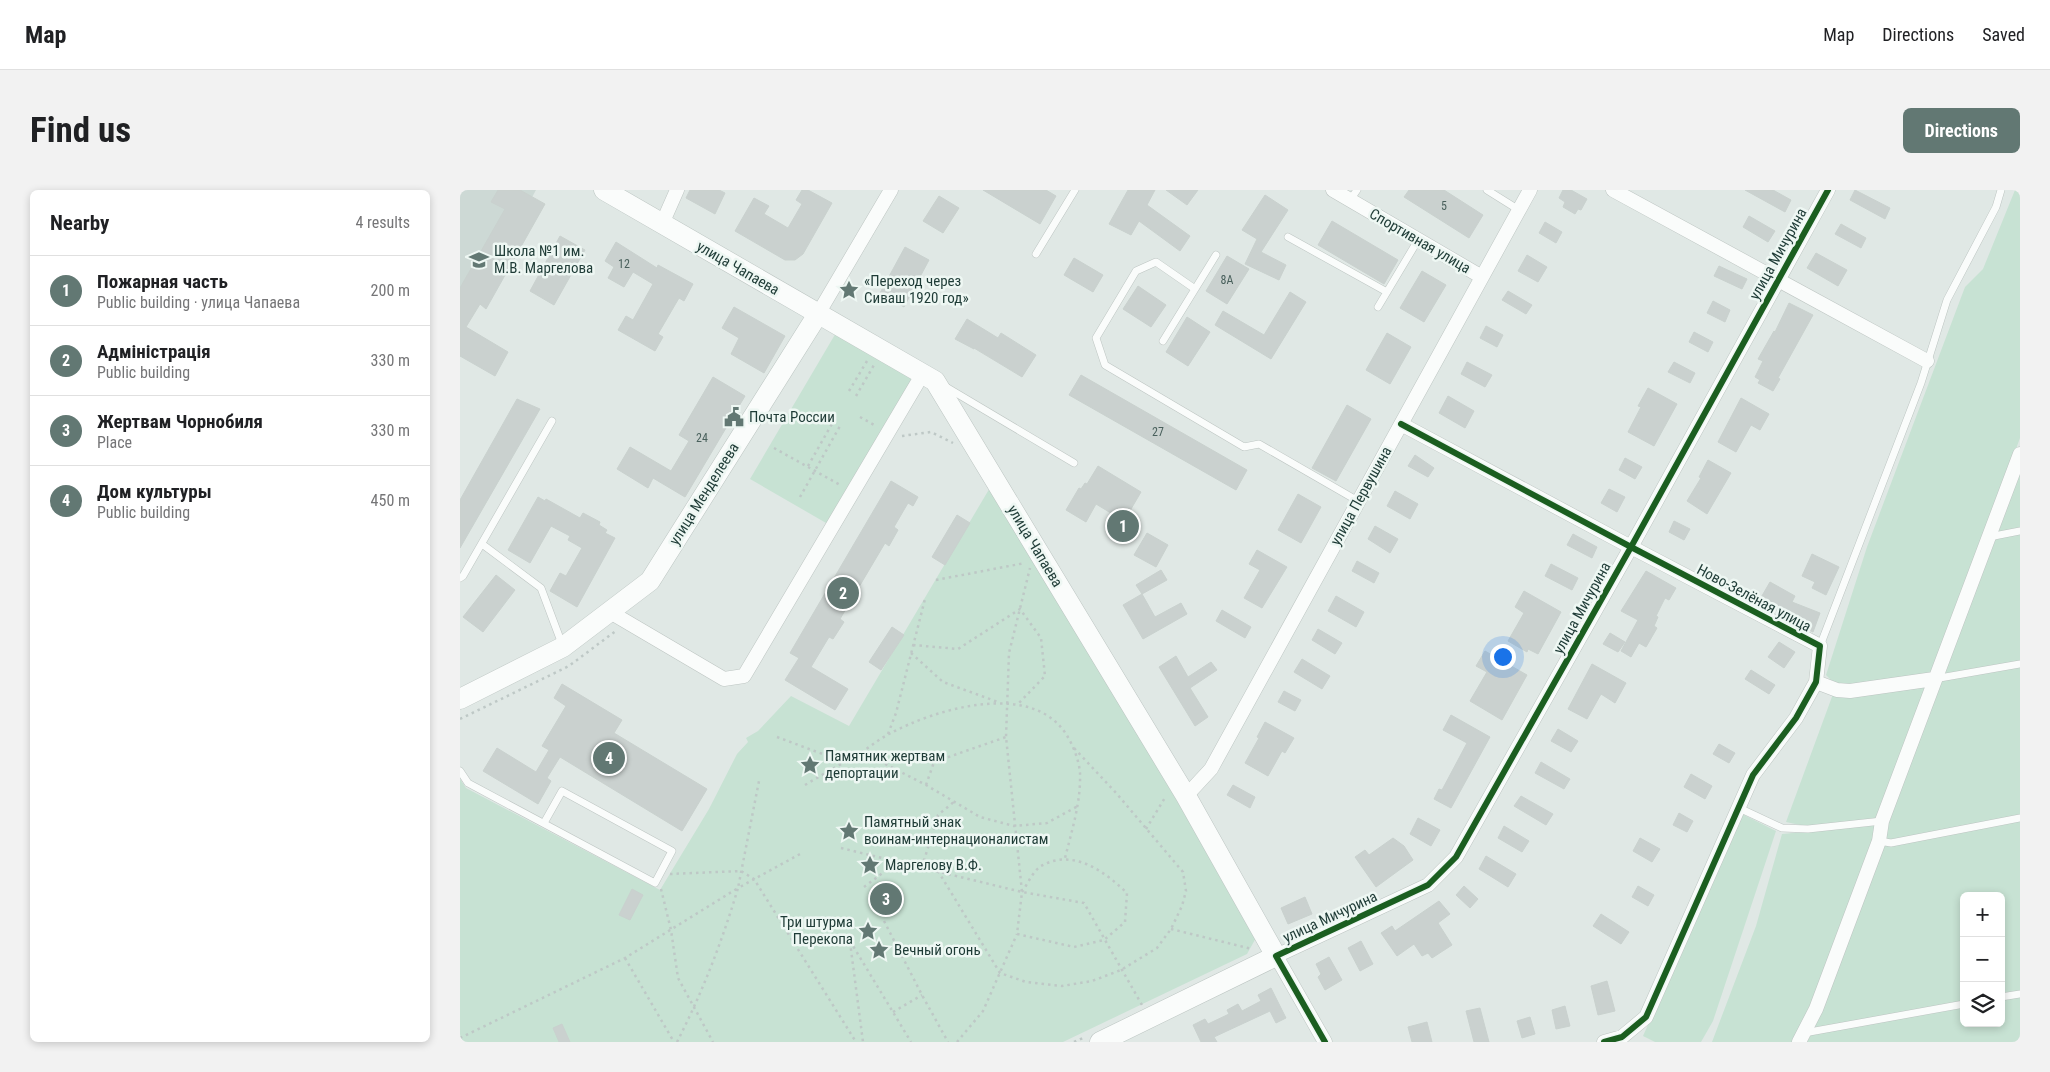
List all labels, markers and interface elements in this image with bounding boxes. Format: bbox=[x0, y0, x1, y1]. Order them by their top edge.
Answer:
text: Map bbox=[25, 21, 66, 49]
text: Map bbox=[1823, 24, 1854, 45]
text: Directions bbox=[1882, 24, 1954, 45]
text: Saved bbox=[1982, 24, 2025, 45]
button: Directions bbox=[1903, 108, 2020, 153]
text: Find us bbox=[30, 110, 131, 151]
house number: 5 bbox=[1441, 199, 1447, 213]
street label: Спортивная улица bbox=[1366, 205, 1474, 277]
street label: улица Мичурина bbox=[1745, 205, 1811, 303]
text: Nearby bbox=[50, 211, 109, 235]
text: 4 results bbox=[355, 213, 410, 232]
street label: улица Чапаева bbox=[693, 237, 783, 299]
place label: Школа №1 им. М.В. Маргелова bbox=[494, 242, 593, 277]
school or university icon: Школа №1 им. М.В. Маргелова bbox=[468, 249, 490, 271]
house number: 12 bbox=[618, 257, 630, 271]
text: Пожарная часть bbox=[97, 270, 228, 293]
place label: «Переход через Сиваш 1920 год» bbox=[864, 272, 969, 307]
house number: 8А bbox=[1221, 273, 1234, 287]
place icon: «Переход через Сиваш 1920 год» bbox=[838, 279, 860, 301]
text: 1 bbox=[62, 281, 70, 300]
text: 200 m bbox=[371, 281, 410, 300]
text: Public building · улица Чапаева bbox=[97, 293, 300, 312]
text: Адміністрація bbox=[97, 340, 211, 363]
text: 2 bbox=[62, 351, 70, 370]
text: 330 m bbox=[371, 351, 410, 370]
text: Public building bbox=[97, 363, 190, 382]
public building icon: Почта России bbox=[723, 406, 745, 428]
place label: Почта России bbox=[749, 408, 835, 426]
text: Жертвам Чорнобиля bbox=[97, 410, 263, 433]
text: 3 bbox=[62, 421, 70, 440]
text: 330 m bbox=[371, 421, 410, 440]
house number: 27 bbox=[1152, 425, 1164, 439]
house number: 24 bbox=[696, 431, 708, 445]
text: Place bbox=[97, 433, 132, 452]
street label: улица Менделеева bbox=[665, 440, 743, 548]
street label: улица Первушина bbox=[1326, 443, 1396, 549]
text: Дом культуры bbox=[97, 480, 212, 503]
text: 4 bbox=[62, 491, 70, 510]
text: 450 m bbox=[371, 491, 410, 510]
street label: улица Чапаева bbox=[1003, 502, 1067, 590]
text: Public building bbox=[97, 503, 190, 522]
pin: 1 bbox=[1107, 507, 1139, 545]
street label: улица Мичурина bbox=[1549, 559, 1615, 657]
street label: Ново-Зелёная улица bbox=[1694, 560, 1814, 636]
pin: 2 bbox=[827, 574, 859, 612]
your location bbox=[1490, 644, 1516, 670]
pin: 4 bbox=[593, 739, 625, 777]
place label: Памятник жертвам депортации bbox=[825, 747, 945, 782]
place icon: Памятник жертвам депортации bbox=[799, 754, 821, 776]
place label: Памятный знак воинам-интернационалистам bbox=[864, 813, 1048, 848]
place icon: Памятный знак воинам-интернационалистам bbox=[838, 820, 860, 842]
place icon: Маргелову В.Ф. bbox=[859, 854, 881, 876]
place label: Маргелову В.Ф. bbox=[885, 856, 982, 874]
pin: 3 bbox=[870, 880, 902, 918]
street label: улица Мичурина bbox=[1280, 887, 1380, 947]
map controls bbox=[1960, 892, 2005, 1027]
button: + bbox=[1960, 892, 2005, 937]
place label: Три штурма Перекопа bbox=[780, 913, 853, 948]
place icon: Три штурма Перекопа bbox=[857, 920, 879, 942]
button: − bbox=[1960, 937, 2005, 982]
place icon: Вечный огонь bbox=[868, 939, 890, 961]
place label: Вечный огонь bbox=[894, 941, 981, 959]
button: layers bbox=[1960, 982, 2005, 1027]

